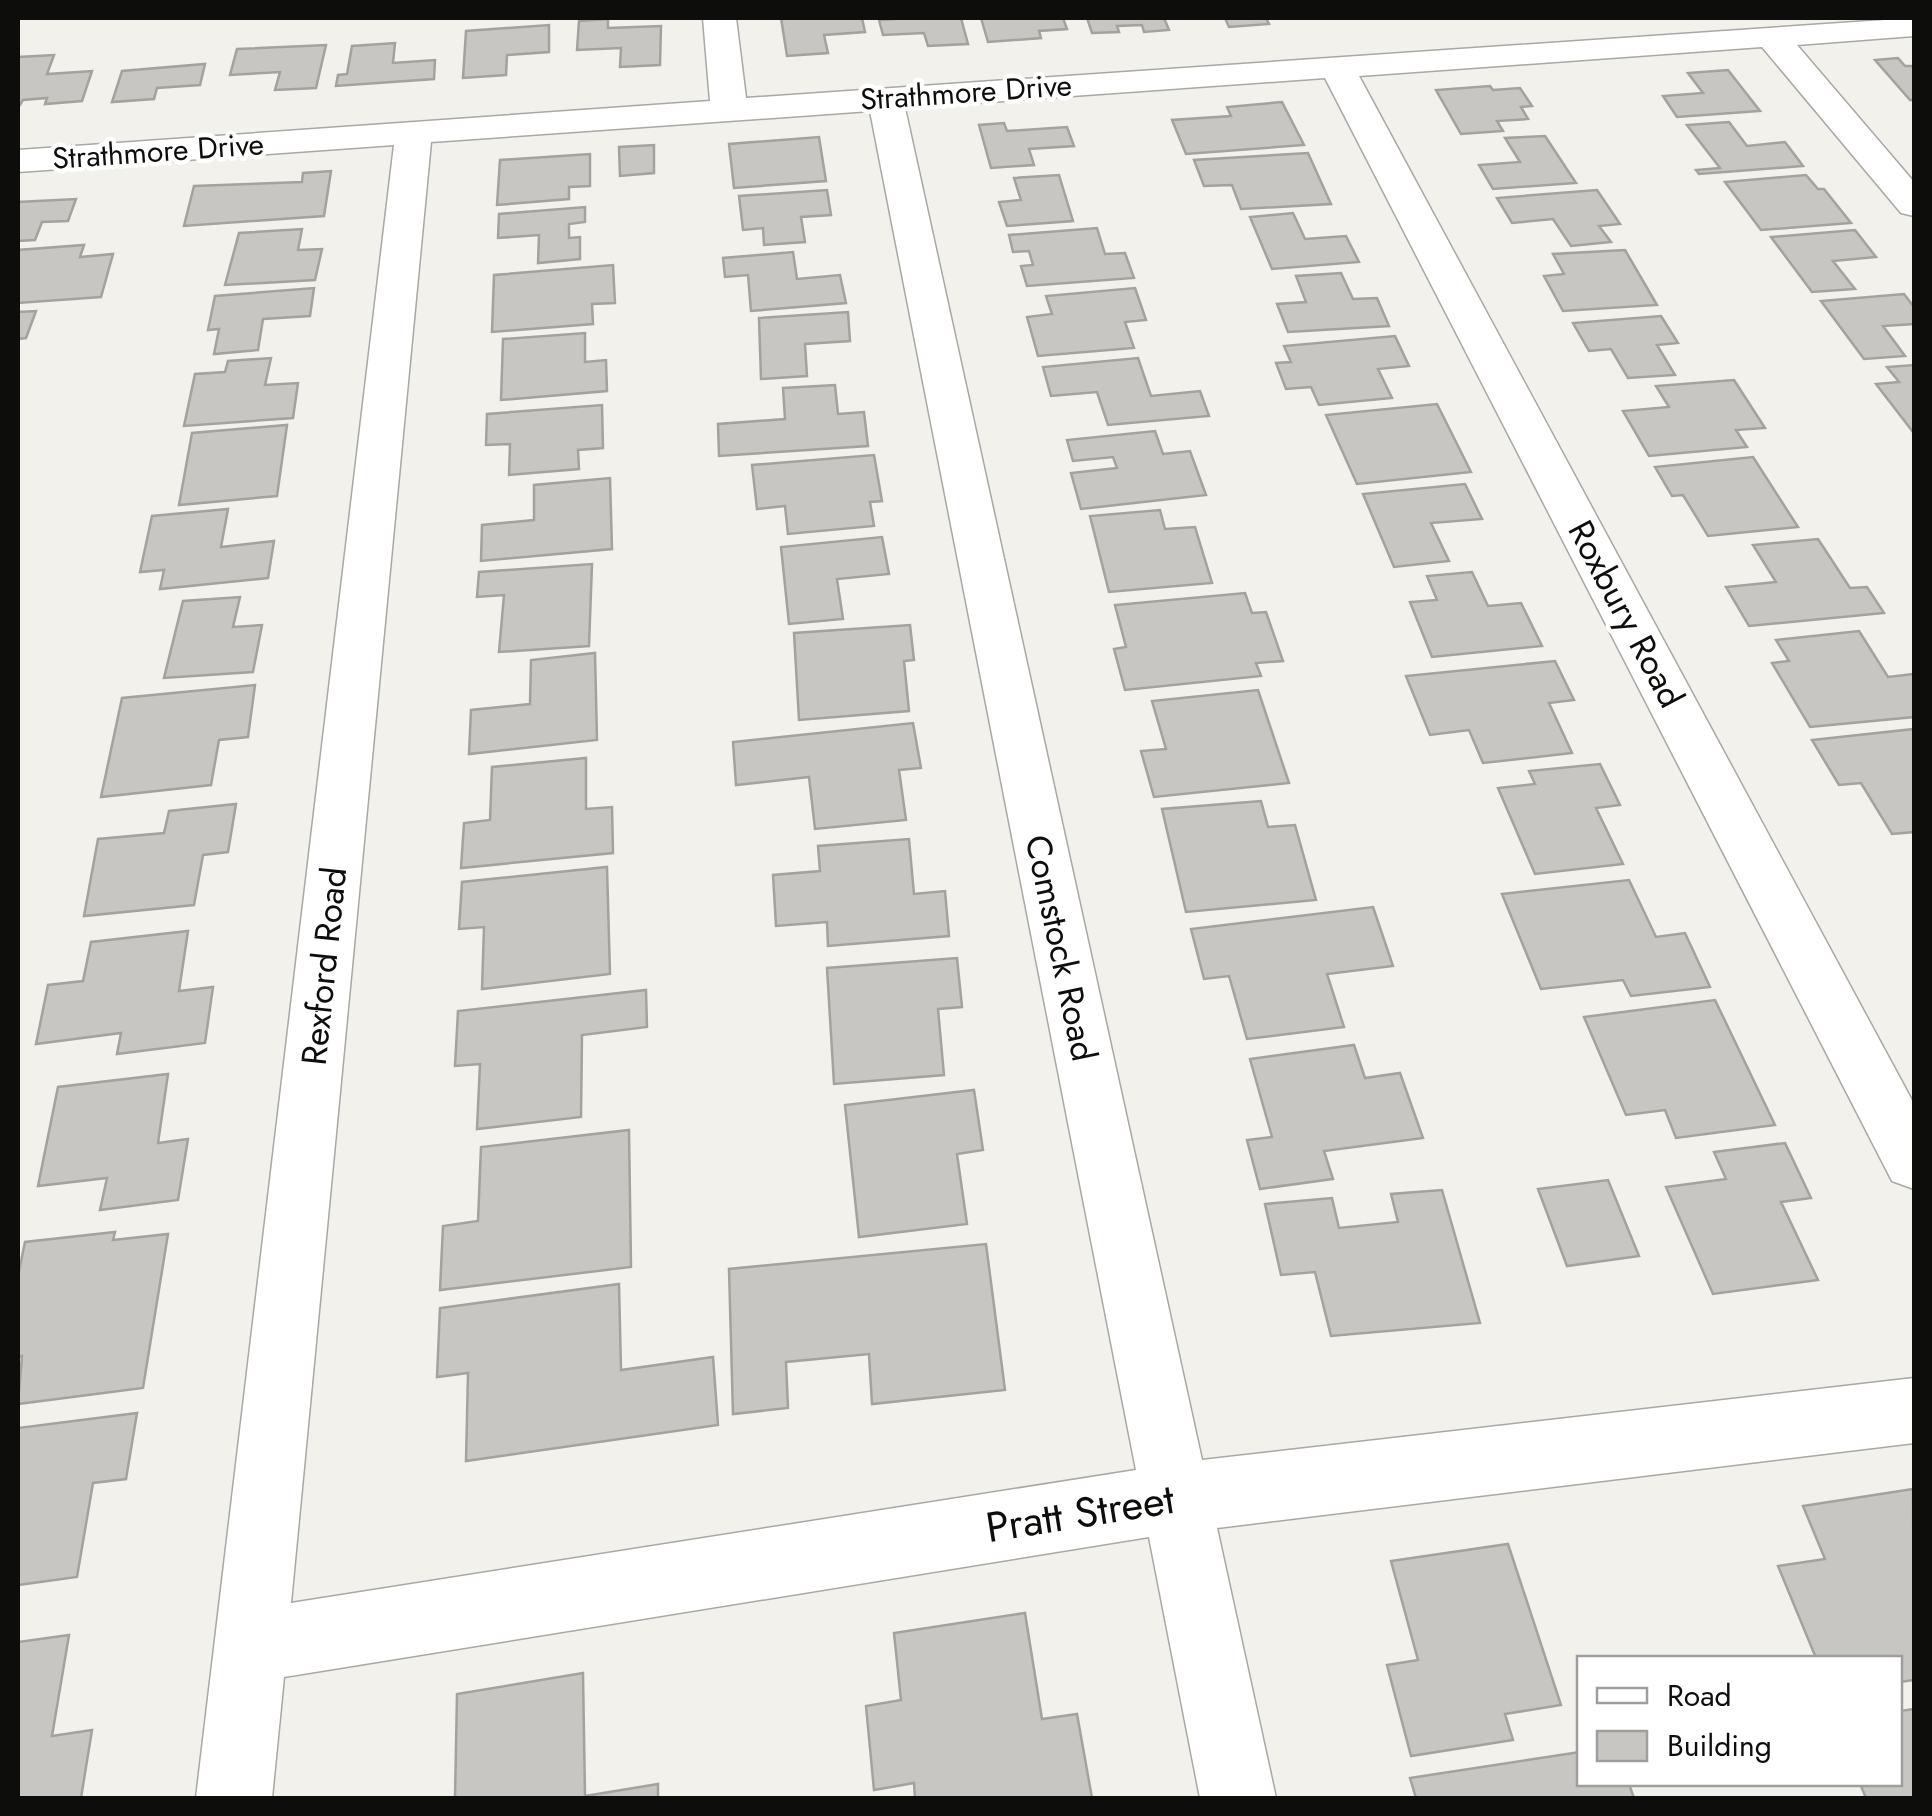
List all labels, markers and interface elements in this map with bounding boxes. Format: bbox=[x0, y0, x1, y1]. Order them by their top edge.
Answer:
street label: Strathmore Drive bbox=[859, 63, 1073, 121]
street label: Strathmore Drive bbox=[51, 122, 265, 180]
street label: Roxbury Road bbox=[1556, 511, 1696, 717]
street label: Comstock Road bbox=[1013, 830, 1109, 1066]
street label: Rexford Road bbox=[289, 864, 359, 1068]
street label: Pratt Street bbox=[982, 1468, 1178, 1558]
legend bbox=[1577, 1656, 1902, 1786]
text: Road bbox=[1667, 1674, 1732, 1717]
text: Building bbox=[1667, 1724, 1772, 1767]

